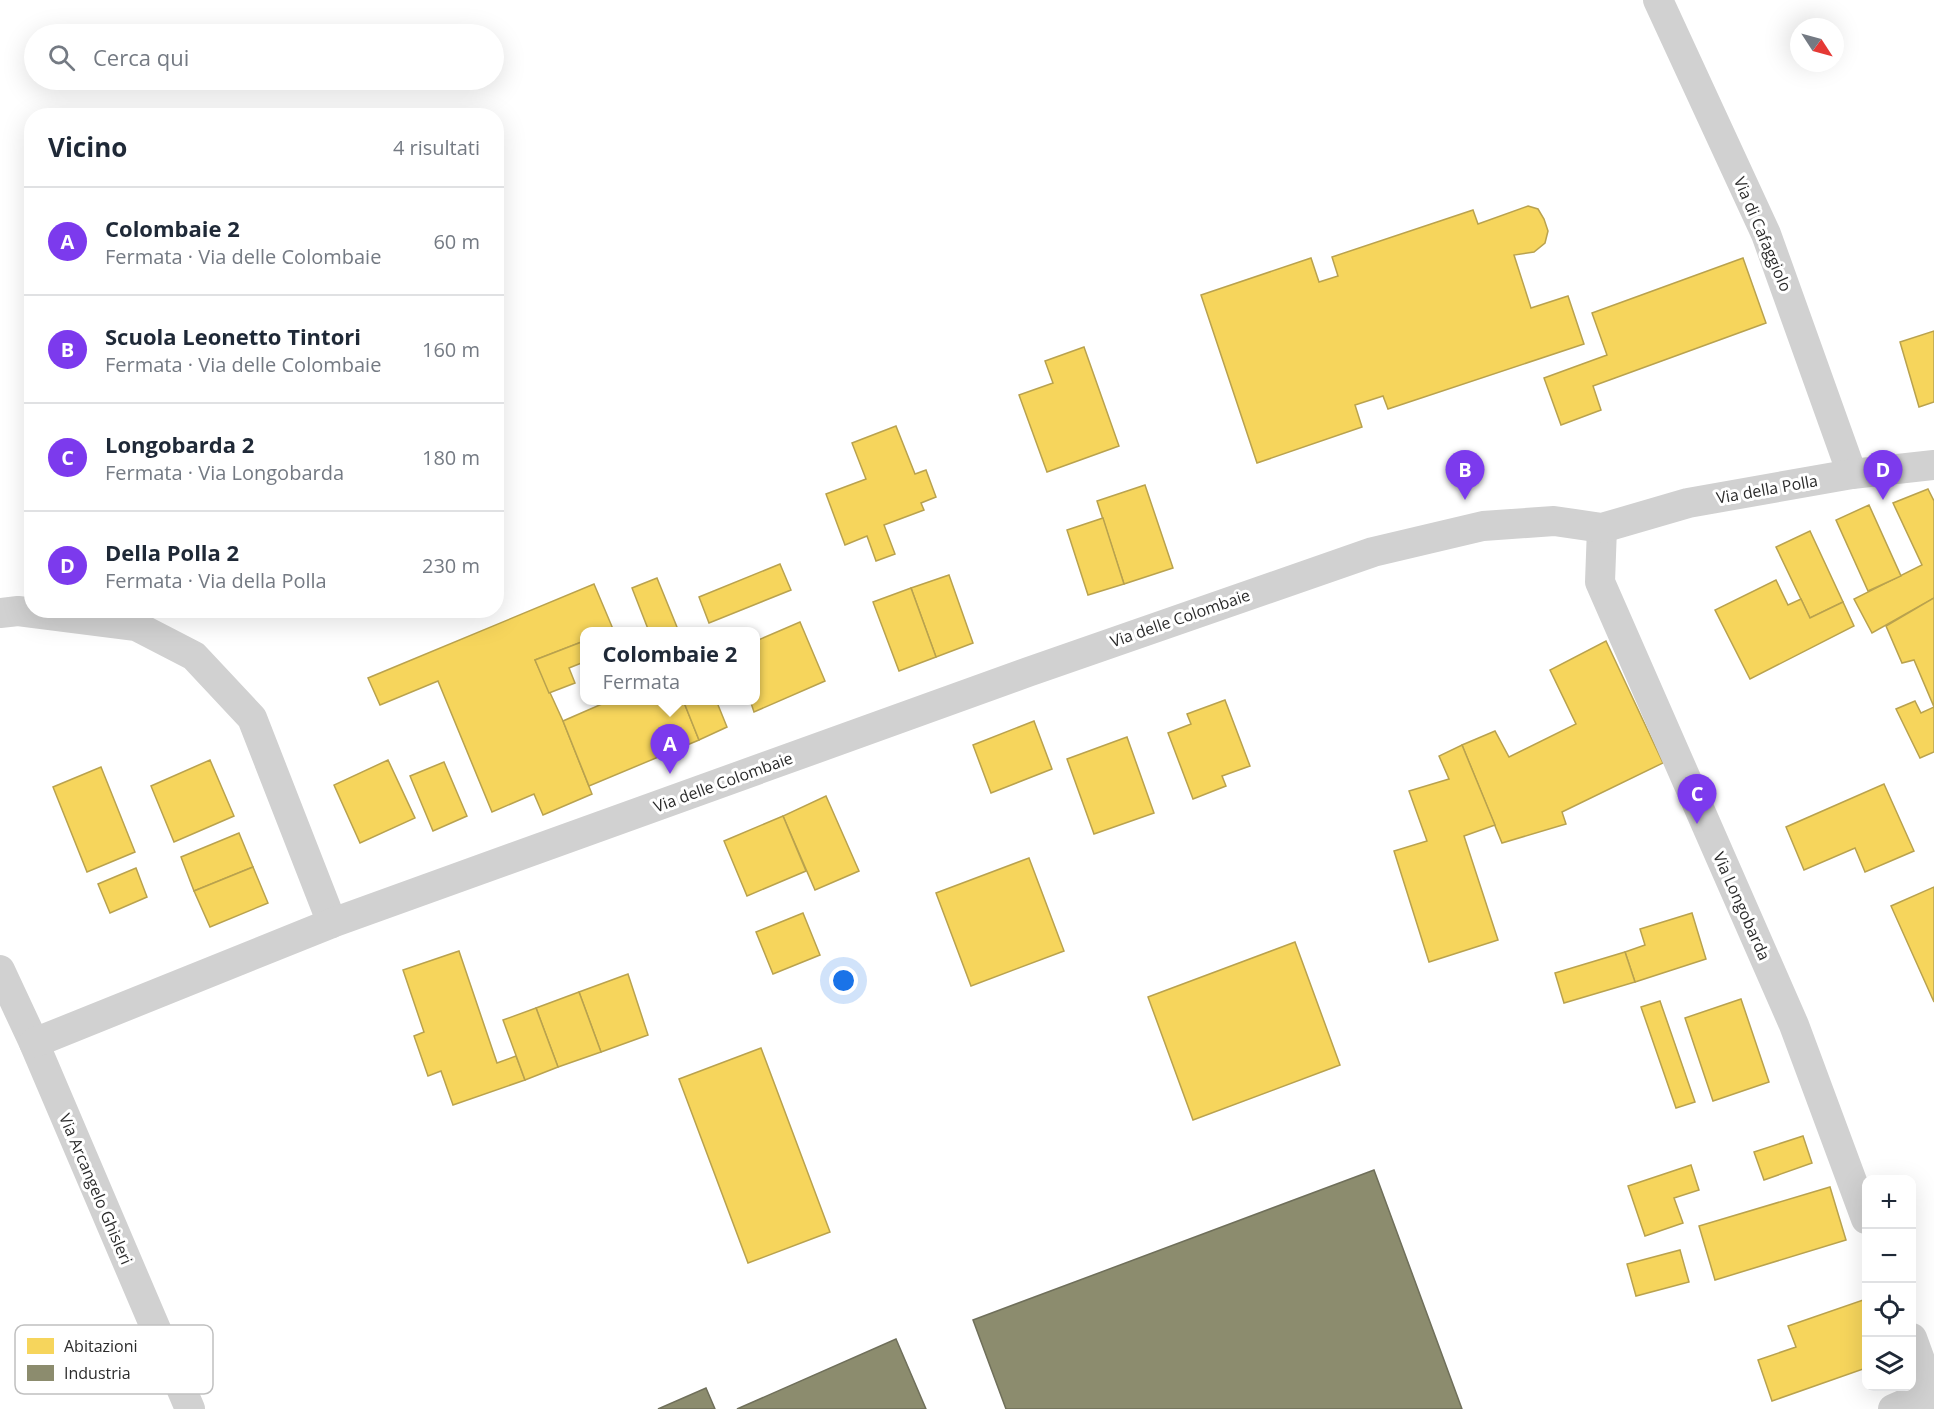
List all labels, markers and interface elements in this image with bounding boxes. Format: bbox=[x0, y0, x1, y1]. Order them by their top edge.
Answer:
north arrow bbox=[1790, 18, 1844, 72]
search box bbox=[24, 24, 504, 90]
icon: search bbox=[45, 41, 78, 74]
text: Cerca qui bbox=[93, 42, 189, 72]
text: Vicino bbox=[48, 129, 127, 165]
text: 4 risultati bbox=[393, 134, 480, 161]
street label: Via di Cafaggiolo bbox=[1729, 173, 1797, 295]
text: Colombaie 2 bbox=[105, 213, 240, 243]
text: A bbox=[61, 228, 74, 255]
text: 60 m bbox=[433, 228, 480, 255]
text: Fermata · Via delle Colombaie bbox=[105, 243, 381, 270]
text: Scuola Leonetto Tintori bbox=[105, 321, 361, 351]
text: B bbox=[61, 336, 74, 363]
text: 160 m bbox=[422, 336, 480, 363]
text: Fermata · Via delle Colombaie bbox=[105, 351, 381, 378]
text: Longobarda 2 bbox=[105, 429, 254, 459]
text: C bbox=[61, 444, 74, 471]
text: 180 m bbox=[422, 444, 480, 471]
pin: B bbox=[1446, 450, 1484, 500]
pin: D bbox=[1864, 450, 1902, 500]
text: Fermata · Via Longobarda bbox=[105, 459, 344, 486]
street label: Via della Polla bbox=[1714, 469, 1820, 509]
text: Della Polla 2 bbox=[105, 537, 239, 567]
text: D bbox=[60, 552, 75, 579]
text: 230 m bbox=[422, 552, 480, 579]
text: Fermata · Via della Polla bbox=[105, 567, 327, 594]
street label: Via delle Colombaie bbox=[1107, 584, 1253, 652]
popup bbox=[580, 627, 760, 705]
text: Colombaie 2 bbox=[603, 638, 737, 668]
text: Fermata bbox=[603, 668, 680, 695]
pin: A bbox=[650, 724, 690, 774]
street label: Via delle Colombaie bbox=[650, 747, 796, 817]
pin: C bbox=[1678, 774, 1716, 824]
street label: Via Longobarda bbox=[1708, 848, 1776, 964]
your location bbox=[829, 966, 858, 995]
street label: Via Arcangelo Ghisleri bbox=[54, 1110, 138, 1268]
map controls bbox=[1862, 1175, 1916, 1391]
button: + bbox=[1862, 1175, 1916, 1229]
button: − bbox=[1862, 1229, 1916, 1283]
button: locate bbox=[1862, 1283, 1916, 1337]
legend bbox=[15, 1325, 213, 1394]
text: Abitazioni bbox=[64, 1335, 138, 1357]
button: layers bbox=[1862, 1337, 1916, 1391]
text: Industria bbox=[64, 1362, 131, 1384]

